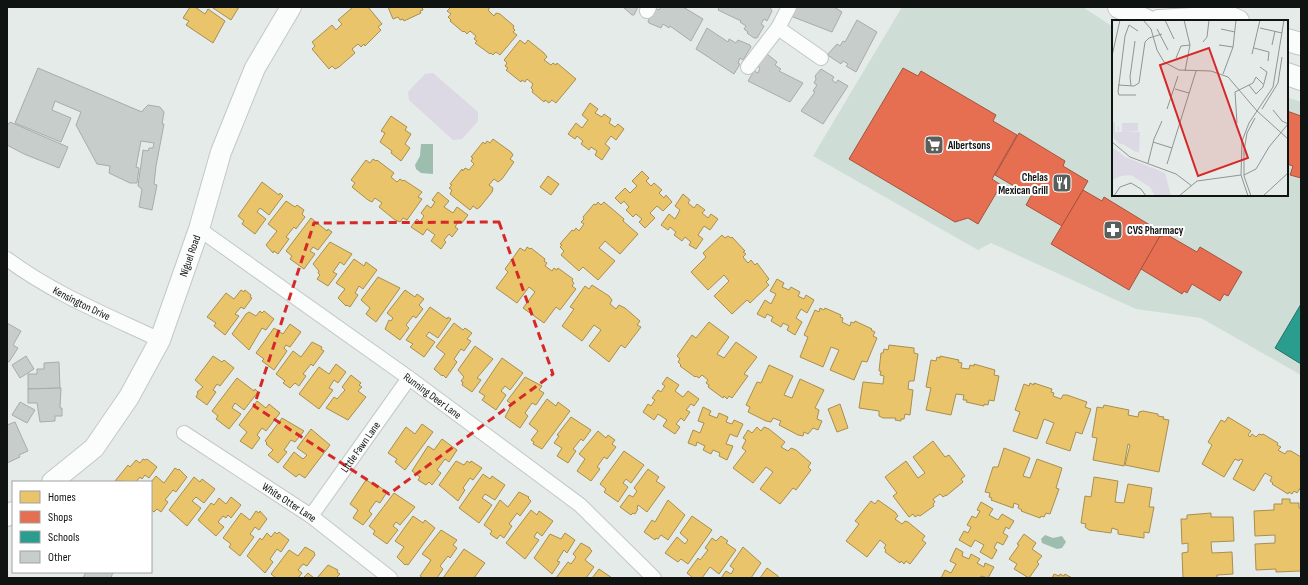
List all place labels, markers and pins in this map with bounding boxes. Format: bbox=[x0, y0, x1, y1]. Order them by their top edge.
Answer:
supermarket icon: Albertsons bbox=[923, 134, 945, 156]
place label: Albertsons bbox=[947, 139, 990, 152]
place label: Chelas Mexican Grill bbox=[998, 171, 1048, 197]
restaurant icon: Chelas Mexican Grill bbox=[1051, 172, 1073, 194]
pharmacy icon: CVS Pharmacy bbox=[1102, 219, 1124, 241]
place label: CVS Pharmacy bbox=[1127, 224, 1184, 237]

